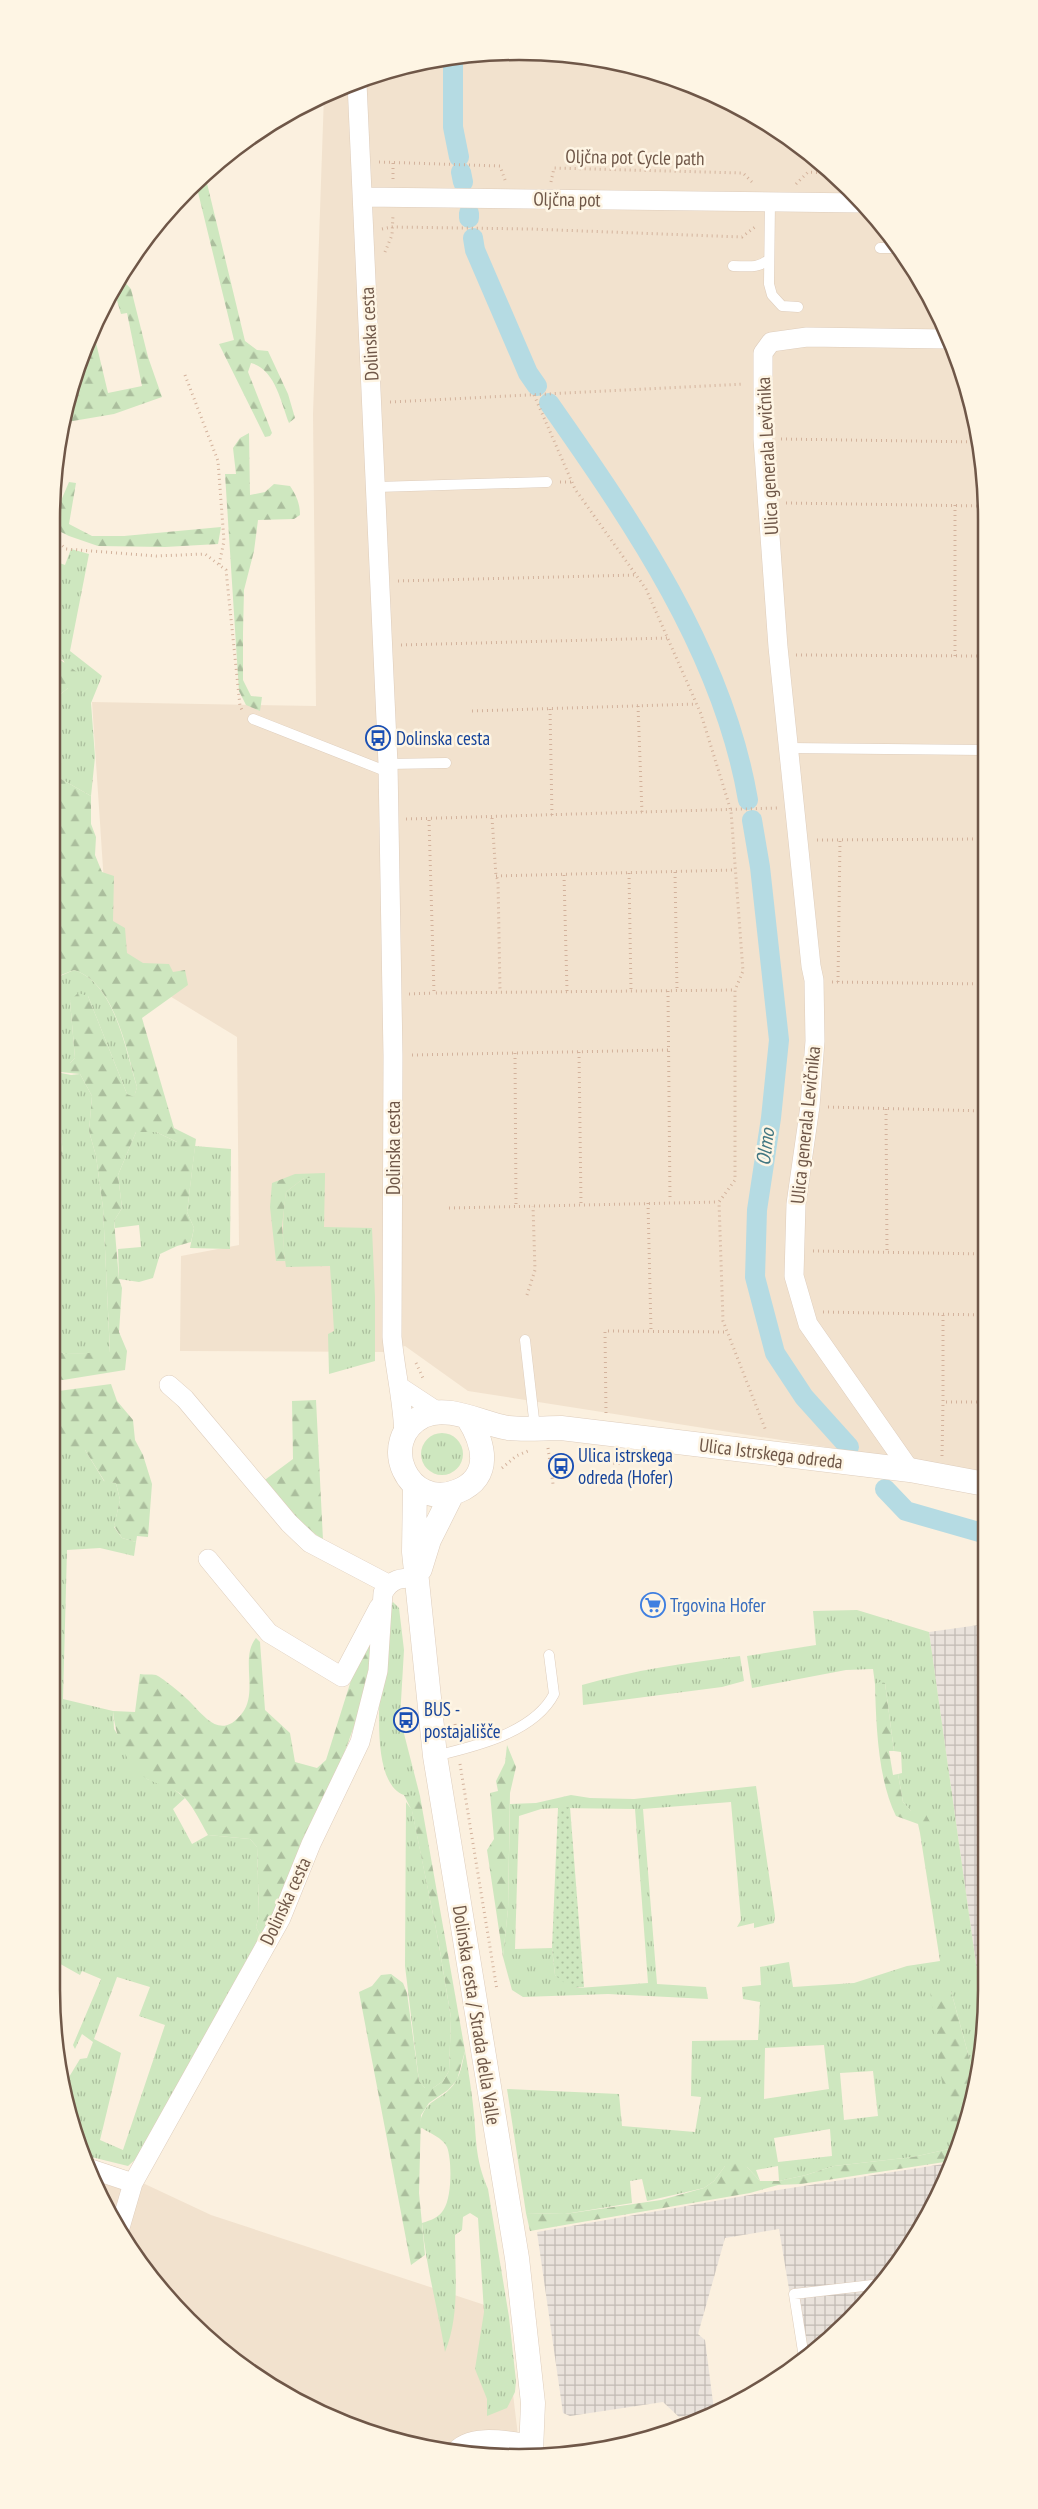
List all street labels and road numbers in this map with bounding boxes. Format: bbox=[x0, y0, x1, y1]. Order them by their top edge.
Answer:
street label: Oljčna pot Cycle path bbox=[565, 144, 705, 170]
street label: Oljčna pot bbox=[533, 186, 602, 212]
street label: Dolinska cesta bbox=[355, 286, 383, 382]
street label: Ulica generala Levičnika bbox=[751, 376, 783, 536]
street label: Ulica generala Levičnika bbox=[785, 1045, 825, 1205]
street label: Dolinska cesta bbox=[381, 1101, 405, 1195]
street label: Ulica Istrskega odreda bbox=[698, 1432, 844, 1474]
street label: Dolinska cesta bbox=[254, 1853, 316, 1949]
street label: Dolinska cesta / Strada della Valle bbox=[448, 1903, 506, 2127]

